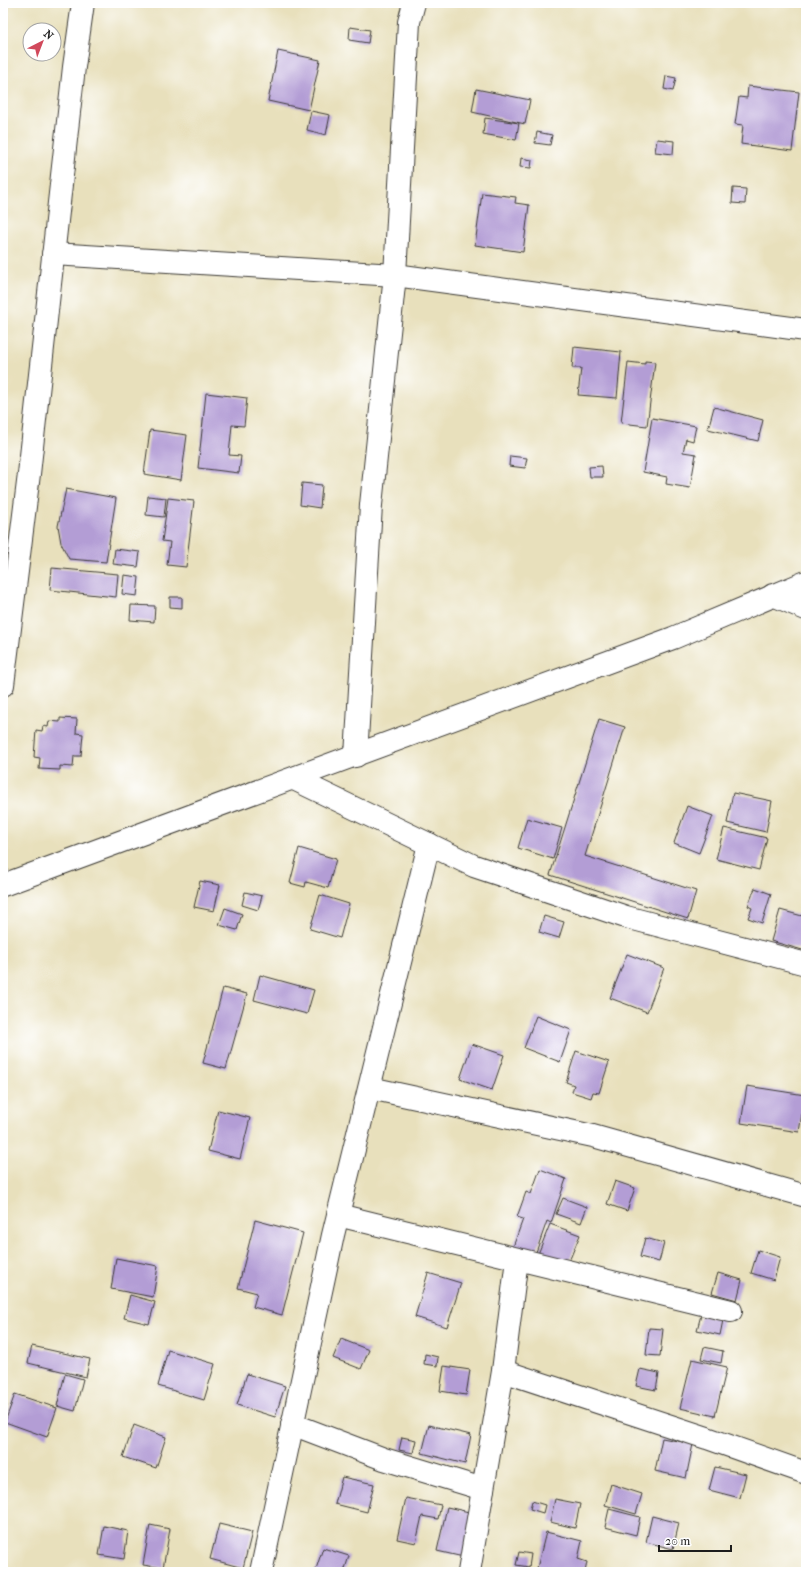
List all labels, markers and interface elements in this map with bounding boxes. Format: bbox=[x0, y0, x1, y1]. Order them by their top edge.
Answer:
north arrow bbox=[22, 22, 62, 62]
text: N bbox=[41, 27, 56, 43]
scale bar bbox=[659, 1527, 731, 1553]
text: 20 m bbox=[665, 1534, 690, 1548]

